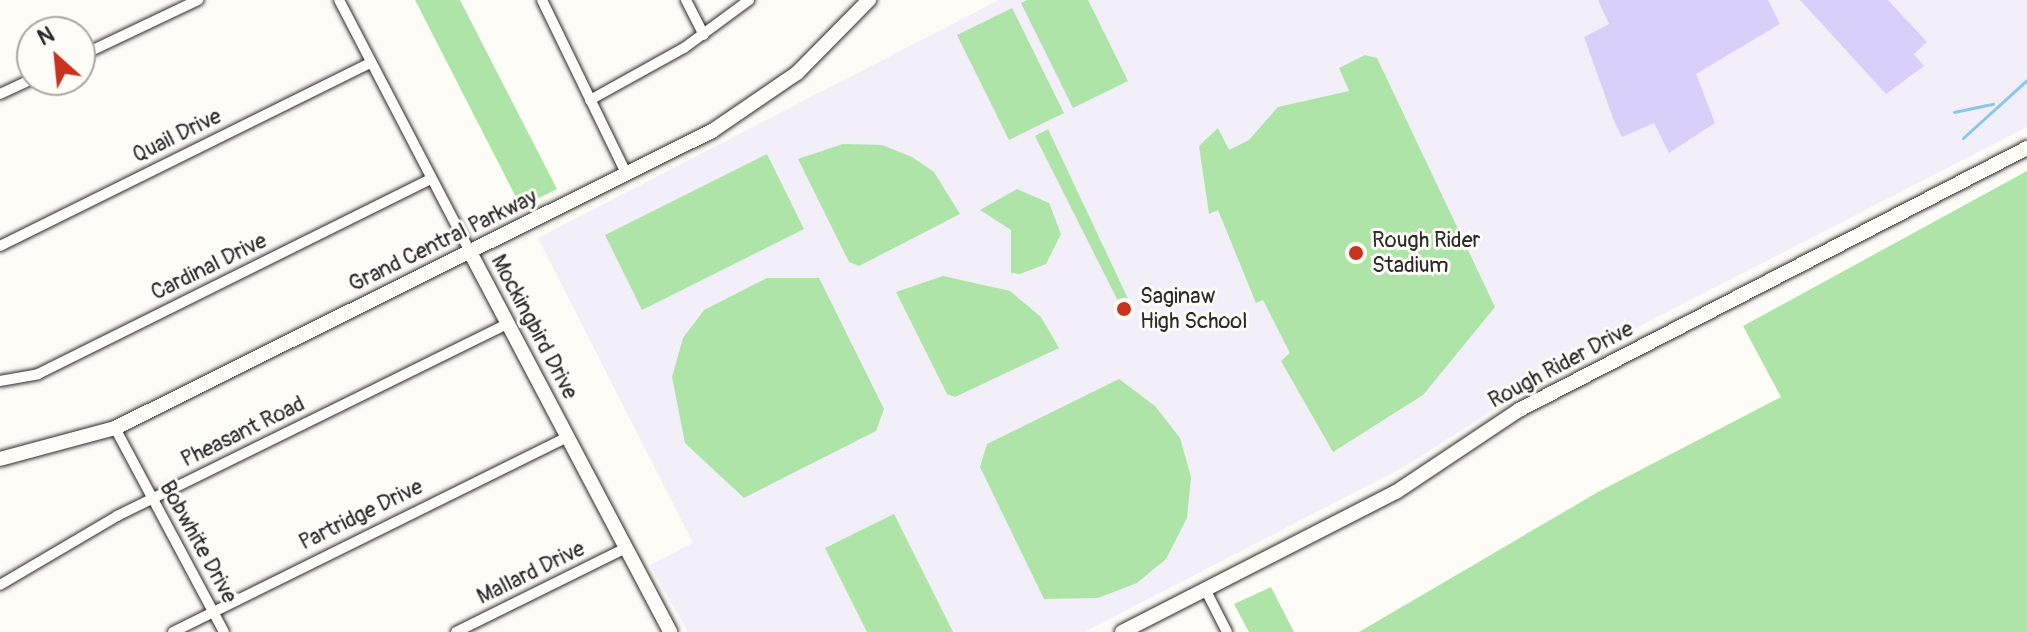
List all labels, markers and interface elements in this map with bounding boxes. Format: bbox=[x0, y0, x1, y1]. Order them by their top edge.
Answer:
north arrow bbox=[16, 16, 96, 96]
text: N bbox=[33, 21, 59, 52]
street label: Quail Drive bbox=[128, 103, 226, 169]
street label: Grand Central Parkway bbox=[345, 184, 541, 298]
place label: Rough Rider Stadium bbox=[1372, 227, 1480, 278]
street label: Cardinal Drive bbox=[147, 228, 271, 306]
marker: Rough Rider Stadium bbox=[1347, 244, 1365, 262]
street label: Mockingbird Drive bbox=[485, 250, 583, 404]
place label: Saginaw High School bbox=[1140, 283, 1247, 334]
marker: Saginaw High School bbox=[1115, 300, 1133, 318]
street label: Rough Rider Drive bbox=[1484, 316, 1638, 414]
street label: Pheasant Road bbox=[177, 391, 309, 473]
street label: Partridge Drive bbox=[295, 474, 427, 556]
street label: Bobwhite Drive bbox=[154, 476, 242, 608]
street label: Mallard Drive bbox=[473, 536, 589, 610]

